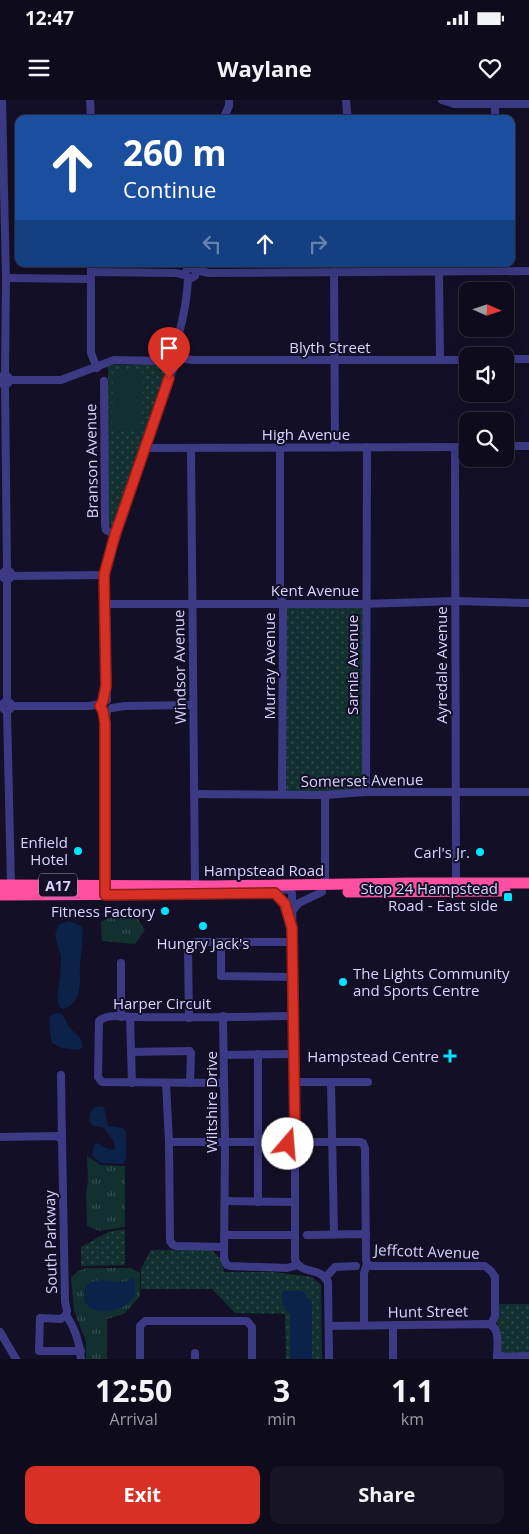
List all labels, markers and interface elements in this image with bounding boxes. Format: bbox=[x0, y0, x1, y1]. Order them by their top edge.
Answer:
text: 12:47 bbox=[25, 5, 74, 31]
text: Waylane bbox=[217, 53, 312, 83]
icon: menu bbox=[25, 54, 53, 82]
icon: heart bbox=[476, 54, 504, 82]
text: 260 m bbox=[123, 129, 227, 176]
icon: ahead bbox=[40, 135, 105, 200]
text: Continue bbox=[123, 174, 216, 204]
icon: left bbox=[198, 230, 226, 258]
icon: ahead bbox=[251, 230, 279, 258]
icon: right bbox=[304, 230, 332, 258]
north arrow bbox=[459, 282, 514, 338]
map controls bbox=[459, 282, 514, 467]
pin bbox=[148, 327, 190, 378]
icon: arrive bbox=[155, 334, 183, 362]
street label: Blyth Street bbox=[289, 337, 371, 357]
button: sound bbox=[459, 347, 514, 402]
street label: Branson Avenue bbox=[80, 403, 102, 519]
button: search bbox=[459, 412, 514, 467]
street label: High Avenue bbox=[262, 424, 350, 444]
street label: Kent Avenue bbox=[271, 580, 359, 600]
street label: Ayredale Avenue bbox=[431, 606, 451, 724]
street label: Windsor Avenue bbox=[168, 610, 190, 724]
street label: Murray Avenue bbox=[259, 613, 279, 719]
street label: Sarnia Avenue bbox=[342, 615, 362, 715]
street label: Somerset Avenue bbox=[300, 769, 424, 791]
place label: Enfield Hotel bbox=[20, 832, 68, 869]
place label: Carl's Jr. bbox=[414, 842, 470, 862]
marker: Enfield Hotel bbox=[72, 845, 84, 857]
marker: Carl's Jr. bbox=[474, 846, 486, 858]
street label: Hampstead Road bbox=[204, 860, 324, 880]
road number: A17 bbox=[39, 874, 77, 896]
place label: Stop 24 Hampstead Road - East side bbox=[360, 878, 498, 915]
marker: Stop 24 Hampstead Road - East side bbox=[502, 891, 514, 903]
place label: Fitness Factory bbox=[51, 901, 155, 921]
marker: Fitness Factory bbox=[159, 905, 171, 917]
marker: Hungry Jack's bbox=[197, 920, 209, 932]
place label: Hungry Jack's bbox=[156, 933, 250, 953]
place label: The Lights Community and Sports Centre bbox=[353, 963, 510, 1000]
marker: The Lights Community and Sports Centre bbox=[337, 976, 349, 988]
street label: Harper Circuit bbox=[113, 993, 211, 1013]
place label: Hampstead Centre bbox=[307, 1046, 439, 1066]
marker: Hampstead Centre bbox=[443, 1049, 457, 1063]
street label: Wiltshire Drive bbox=[201, 1051, 221, 1153]
position arrow bbox=[261, 1117, 313, 1169]
street label: South Parkway bbox=[39, 1189, 61, 1294]
street label: Jeffcott Avenue bbox=[372, 1239, 480, 1263]
street label: Hunt Street bbox=[388, 1300, 468, 1322]
text: 12:50 bbox=[95, 1370, 172, 1411]
text: 3 bbox=[273, 1370, 290, 1411]
text: 1.1 bbox=[391, 1370, 434, 1411]
text: Arrival bbox=[110, 1408, 158, 1430]
text: min bbox=[267, 1408, 296, 1430]
text: km bbox=[401, 1408, 424, 1430]
button: Exit bbox=[25, 1466, 260, 1524]
button: Share bbox=[270, 1466, 504, 1524]

